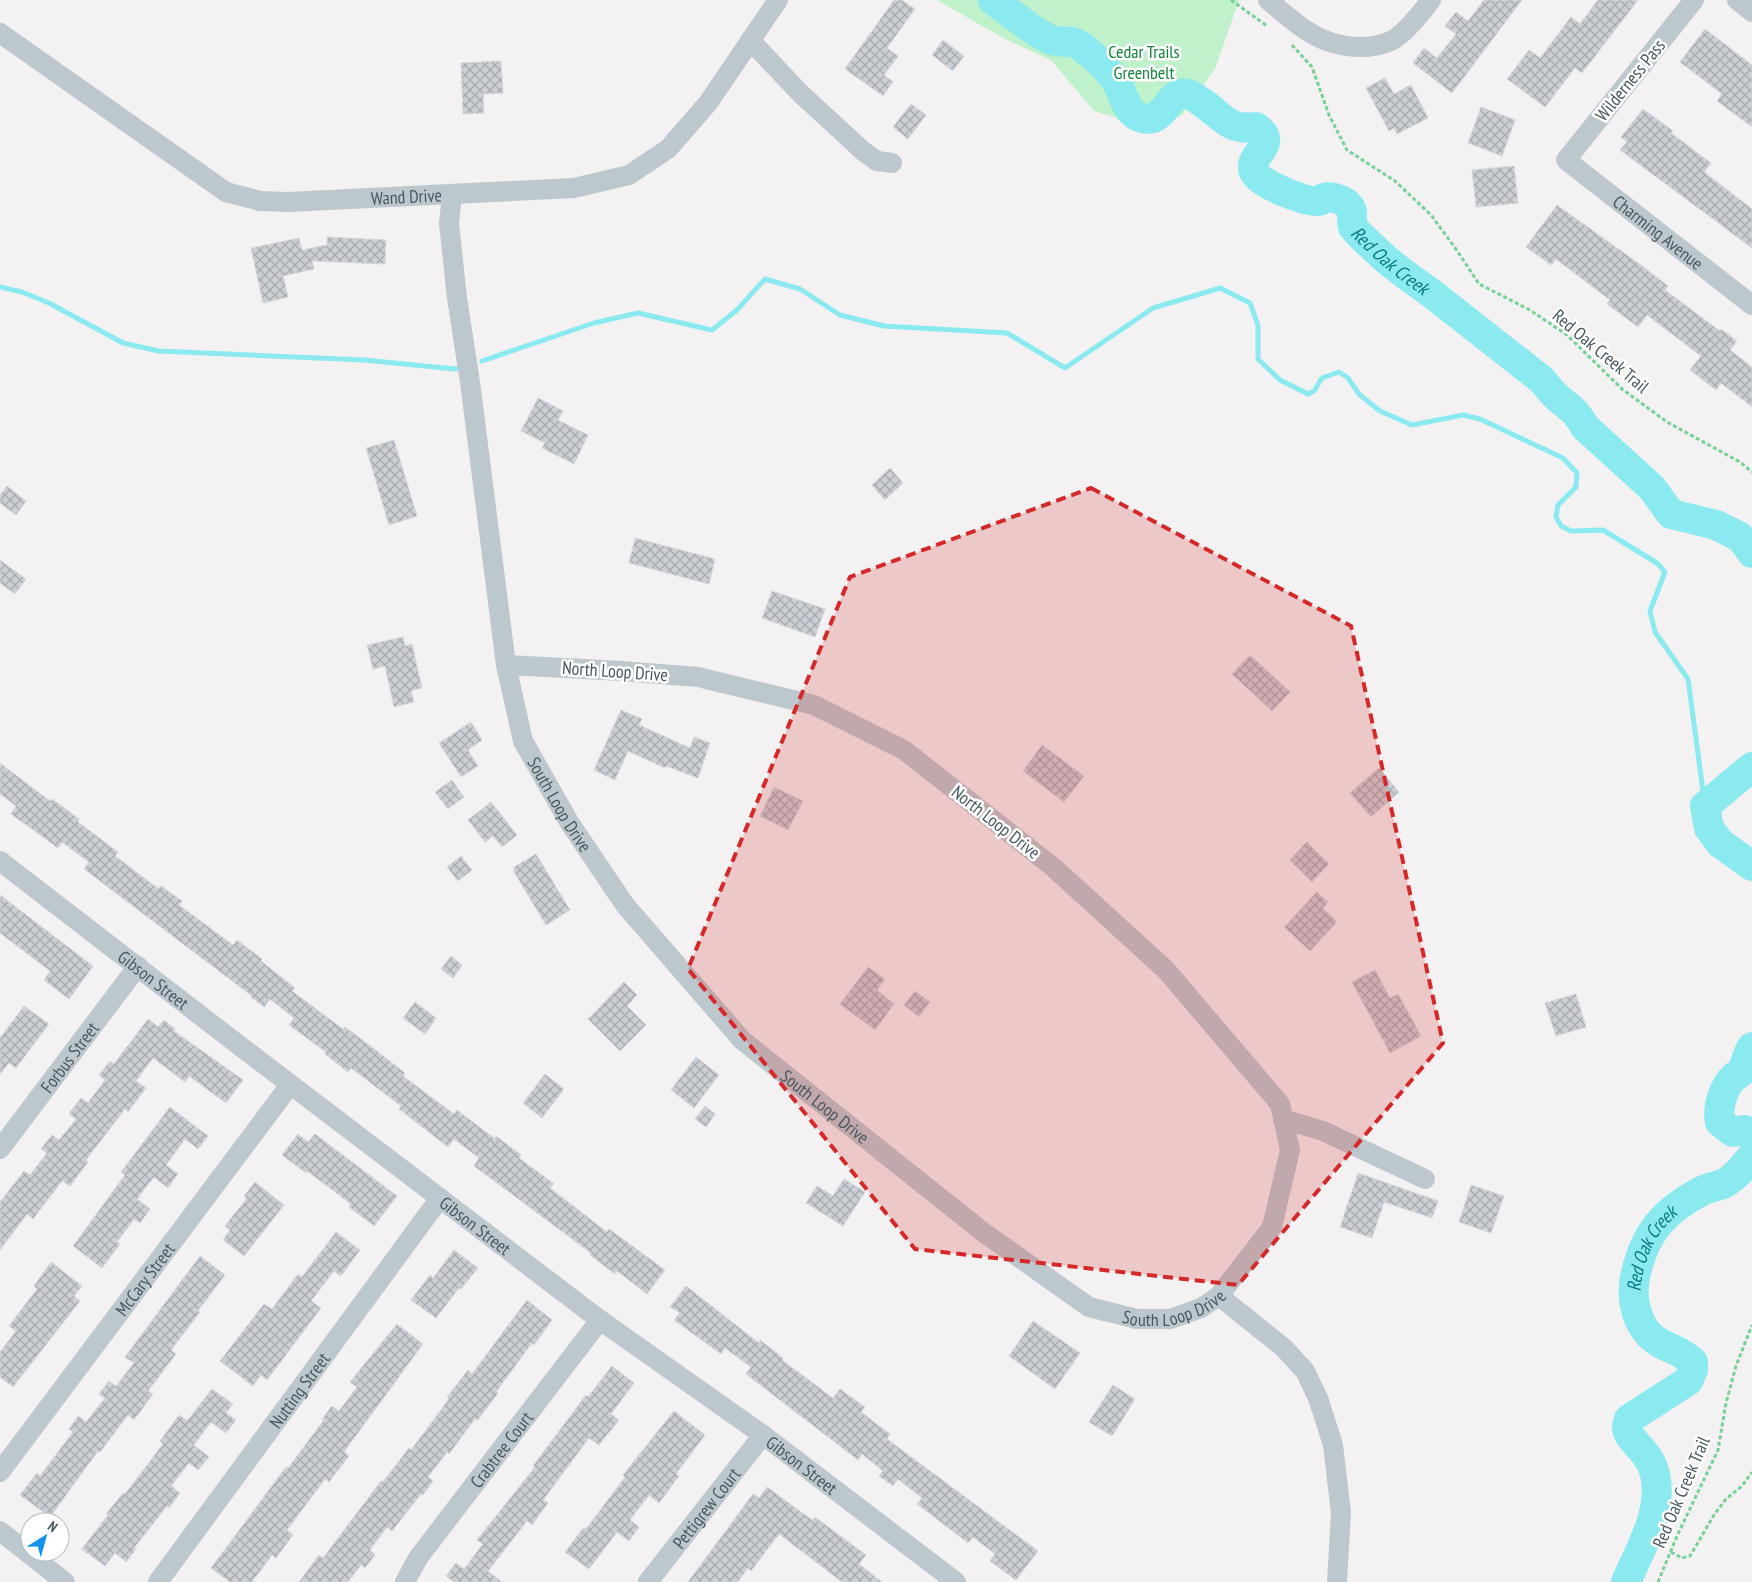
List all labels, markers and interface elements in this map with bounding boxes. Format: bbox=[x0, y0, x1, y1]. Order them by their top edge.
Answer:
street label: Wilderness Pass bbox=[1590, 34, 1670, 126]
park label: Cedar Trails Greenbelt bbox=[1108, 40, 1180, 84]
street label: Wand Drive bbox=[370, 183, 442, 209]
street label: Charming Avenue bbox=[1608, 190, 1708, 274]
water label: Red Oak Creek bbox=[1346, 221, 1436, 301]
street label: Red Oak Creek Trail bbox=[1548, 304, 1654, 398]
street label: North Loop Drive bbox=[561, 656, 669, 686]
street label: South Loop Drive bbox=[523, 753, 597, 856]
street label: North Loop Drive bbox=[947, 780, 1045, 864]
street label: Gibson Street bbox=[114, 945, 194, 1014]
street label: Forbus Street bbox=[35, 1017, 103, 1097]
street label: South Loop Drive bbox=[776, 1064, 874, 1148]
street label: Gibson Street bbox=[435, 1191, 516, 1260]
water label: Red Oak Creek bbox=[1622, 1198, 1683, 1292]
street label: McCary Street bbox=[110, 1238, 179, 1320]
street label: South Loop Drive bbox=[1120, 1285, 1231, 1331]
street label: Nutting Street bbox=[264, 1348, 334, 1432]
street label: Crabtree Court bbox=[465, 1407, 538, 1492]
street label: Gibson Street bbox=[762, 1430, 842, 1499]
street label: Red Oak Creek Trail bbox=[1647, 1432, 1715, 1551]
street label: Pettigrew Court bbox=[667, 1463, 745, 1553]
north arrow bbox=[20, 1512, 70, 1562]
text: N bbox=[44, 1517, 61, 1536]

